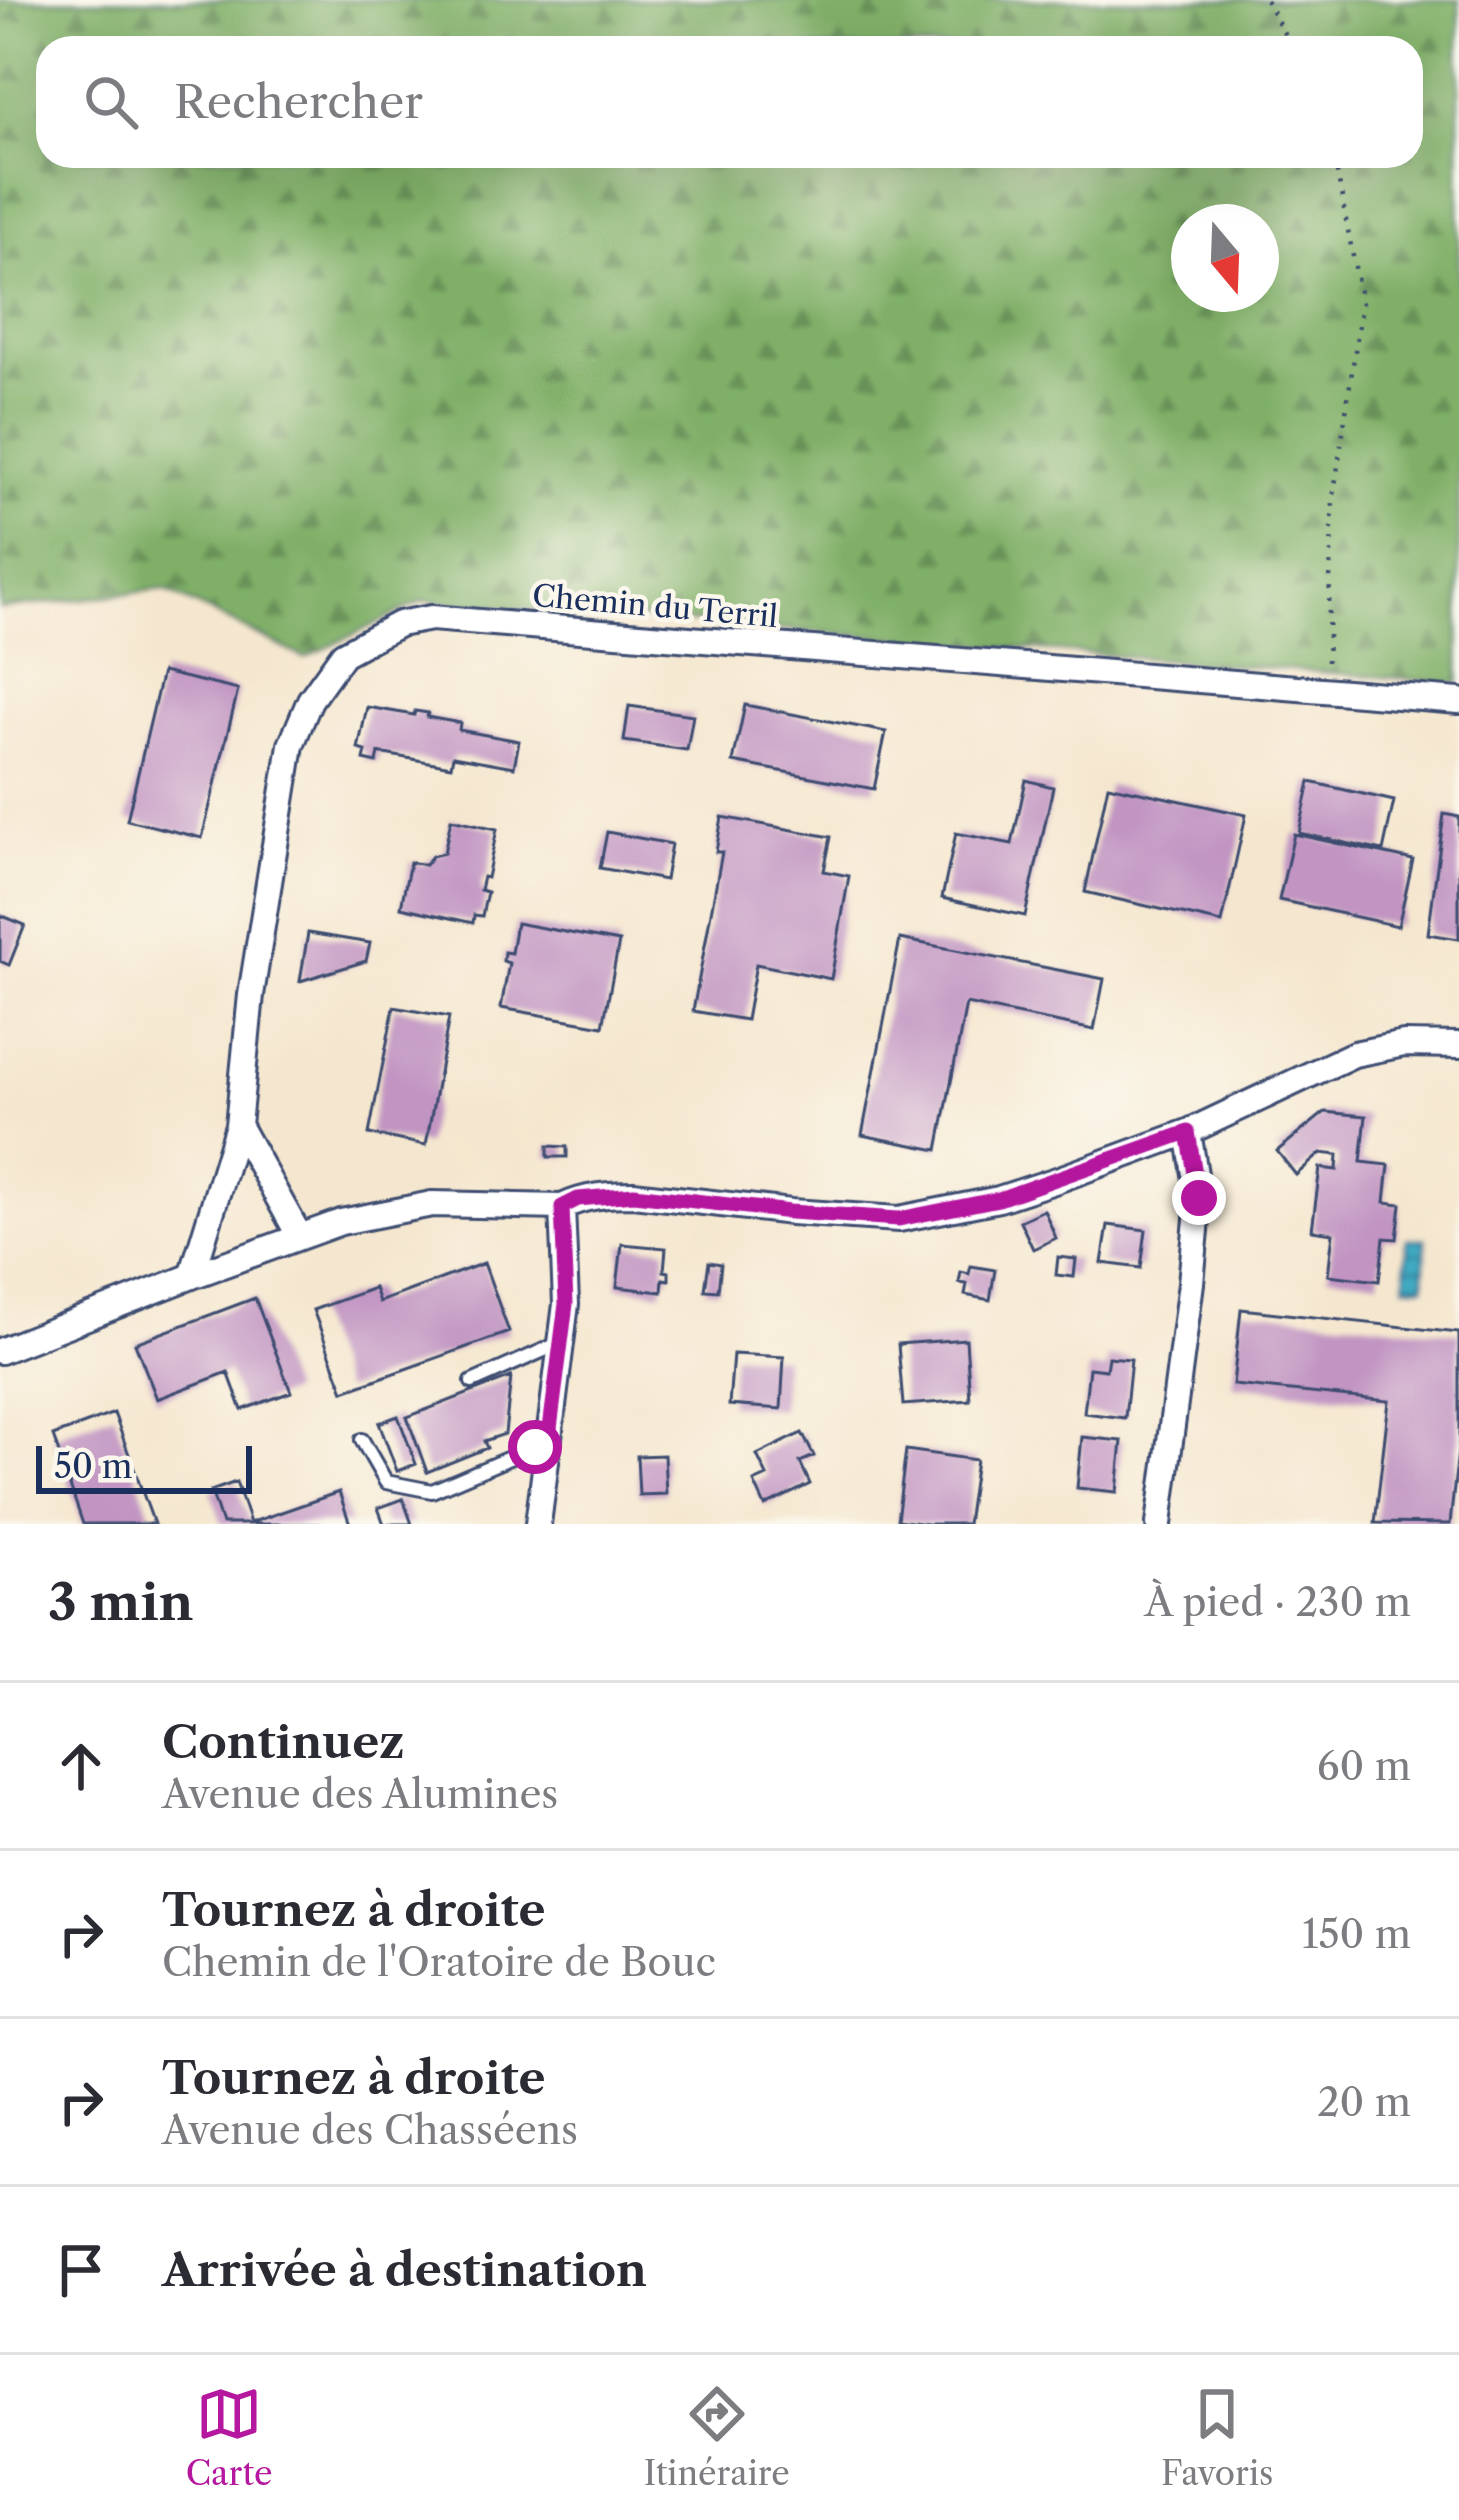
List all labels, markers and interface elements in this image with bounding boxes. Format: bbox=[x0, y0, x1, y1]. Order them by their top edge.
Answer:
search box bbox=[36, 36, 1423, 168]
icon: search bbox=[78, 69, 144, 135]
text: Rechercher bbox=[174, 74, 423, 130]
north arrow bbox=[1171, 204, 1279, 312]
street label: Chemin du Terril bbox=[531, 577, 779, 635]
route end bbox=[1172, 1171, 1226, 1225]
route start bbox=[508, 1420, 562, 1474]
scale bar bbox=[36, 1440, 252, 1493]
text: 50 m bbox=[54, 1446, 132, 1487]
text: 3 min bbox=[48, 1571, 194, 1633]
text: À pied · 230 m bbox=[1145, 1578, 1411, 1626]
text: Continuez bbox=[162, 1714, 404, 1770]
icon: ahead bbox=[48, 1733, 114, 1799]
text: 60 m bbox=[1317, 1742, 1411, 1790]
text: Avenue des Alumines bbox=[162, 1770, 558, 1818]
text: Tournez à droite bbox=[162, 1882, 546, 1938]
icon: right bbox=[48, 1901, 114, 1967]
text: 150 m bbox=[1302, 1910, 1411, 1958]
text: Chemin de l'Oratoire de Bouc bbox=[162, 1938, 716, 1986]
text: Tournez à droite bbox=[162, 2050, 546, 2106]
icon: right bbox=[48, 2069, 114, 2135]
text: 20 m bbox=[1317, 2078, 1411, 2126]
text: Avenue des Chasséens bbox=[162, 2106, 578, 2154]
icon: arrive bbox=[48, 2237, 114, 2303]
text: Arrivée à destination bbox=[162, 2242, 647, 2298]
tab: Carte bbox=[186, 2381, 273, 2494]
tab: Itinéraire bbox=[644, 2381, 790, 2494]
tab: Favoris bbox=[1161, 2381, 1273, 2494]

